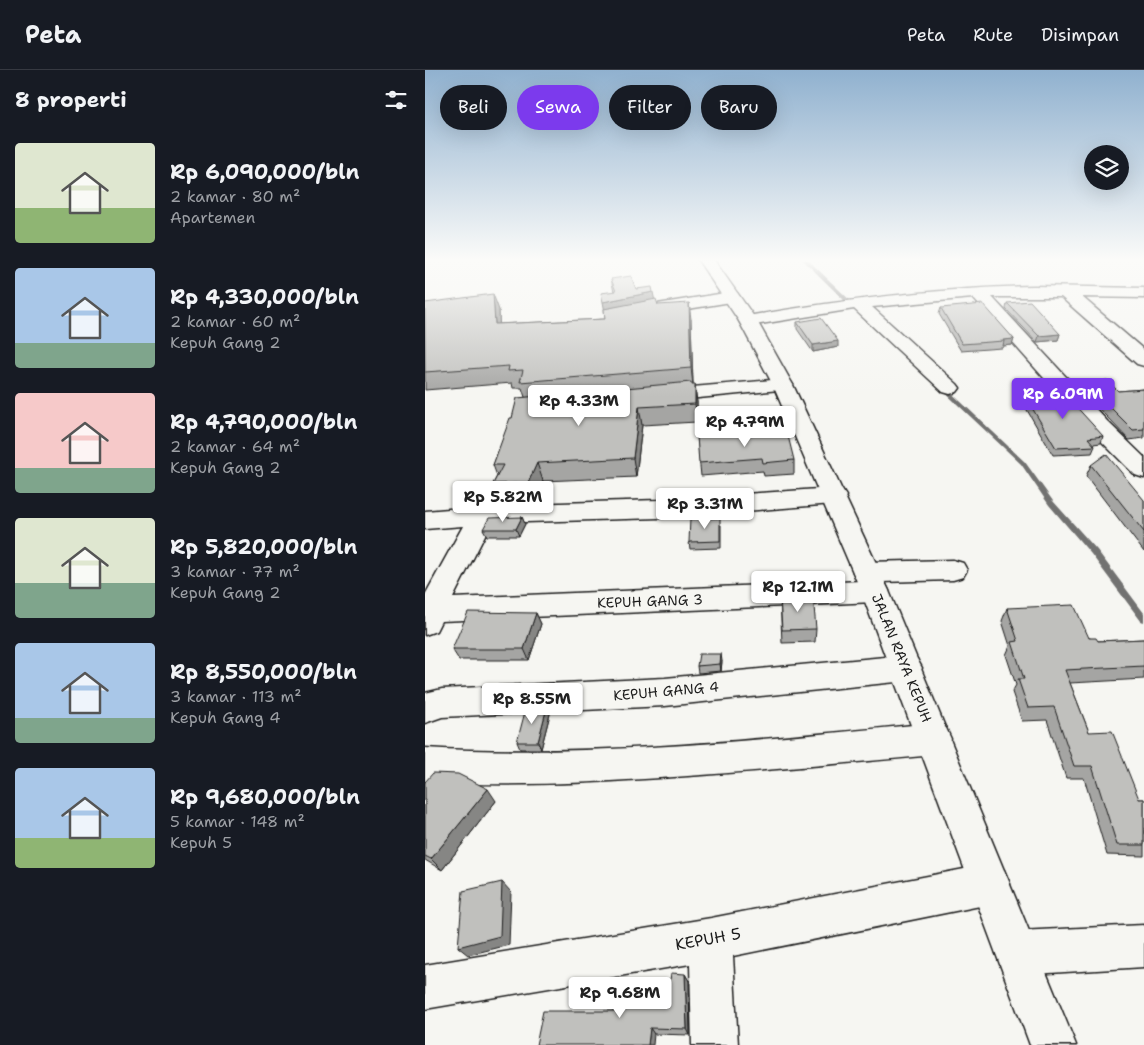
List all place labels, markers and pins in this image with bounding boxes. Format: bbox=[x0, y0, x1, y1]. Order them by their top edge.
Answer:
pin: Rp 6.09M bbox=[1011, 378, 1115, 420]
pin: Rp 4.33M bbox=[527, 384, 631, 427]
pin: Rp 4.79M bbox=[693, 406, 797, 448]
pin: Rp 5.82M bbox=[451, 480, 555, 523]
pin: Rp 3.31M bbox=[653, 488, 757, 530]
pin: Rp 12.1M bbox=[746, 570, 850, 613]
pin: Rp 8.55M bbox=[480, 682, 584, 725]
pin: Rp 9.68M bbox=[568, 976, 672, 1019]

